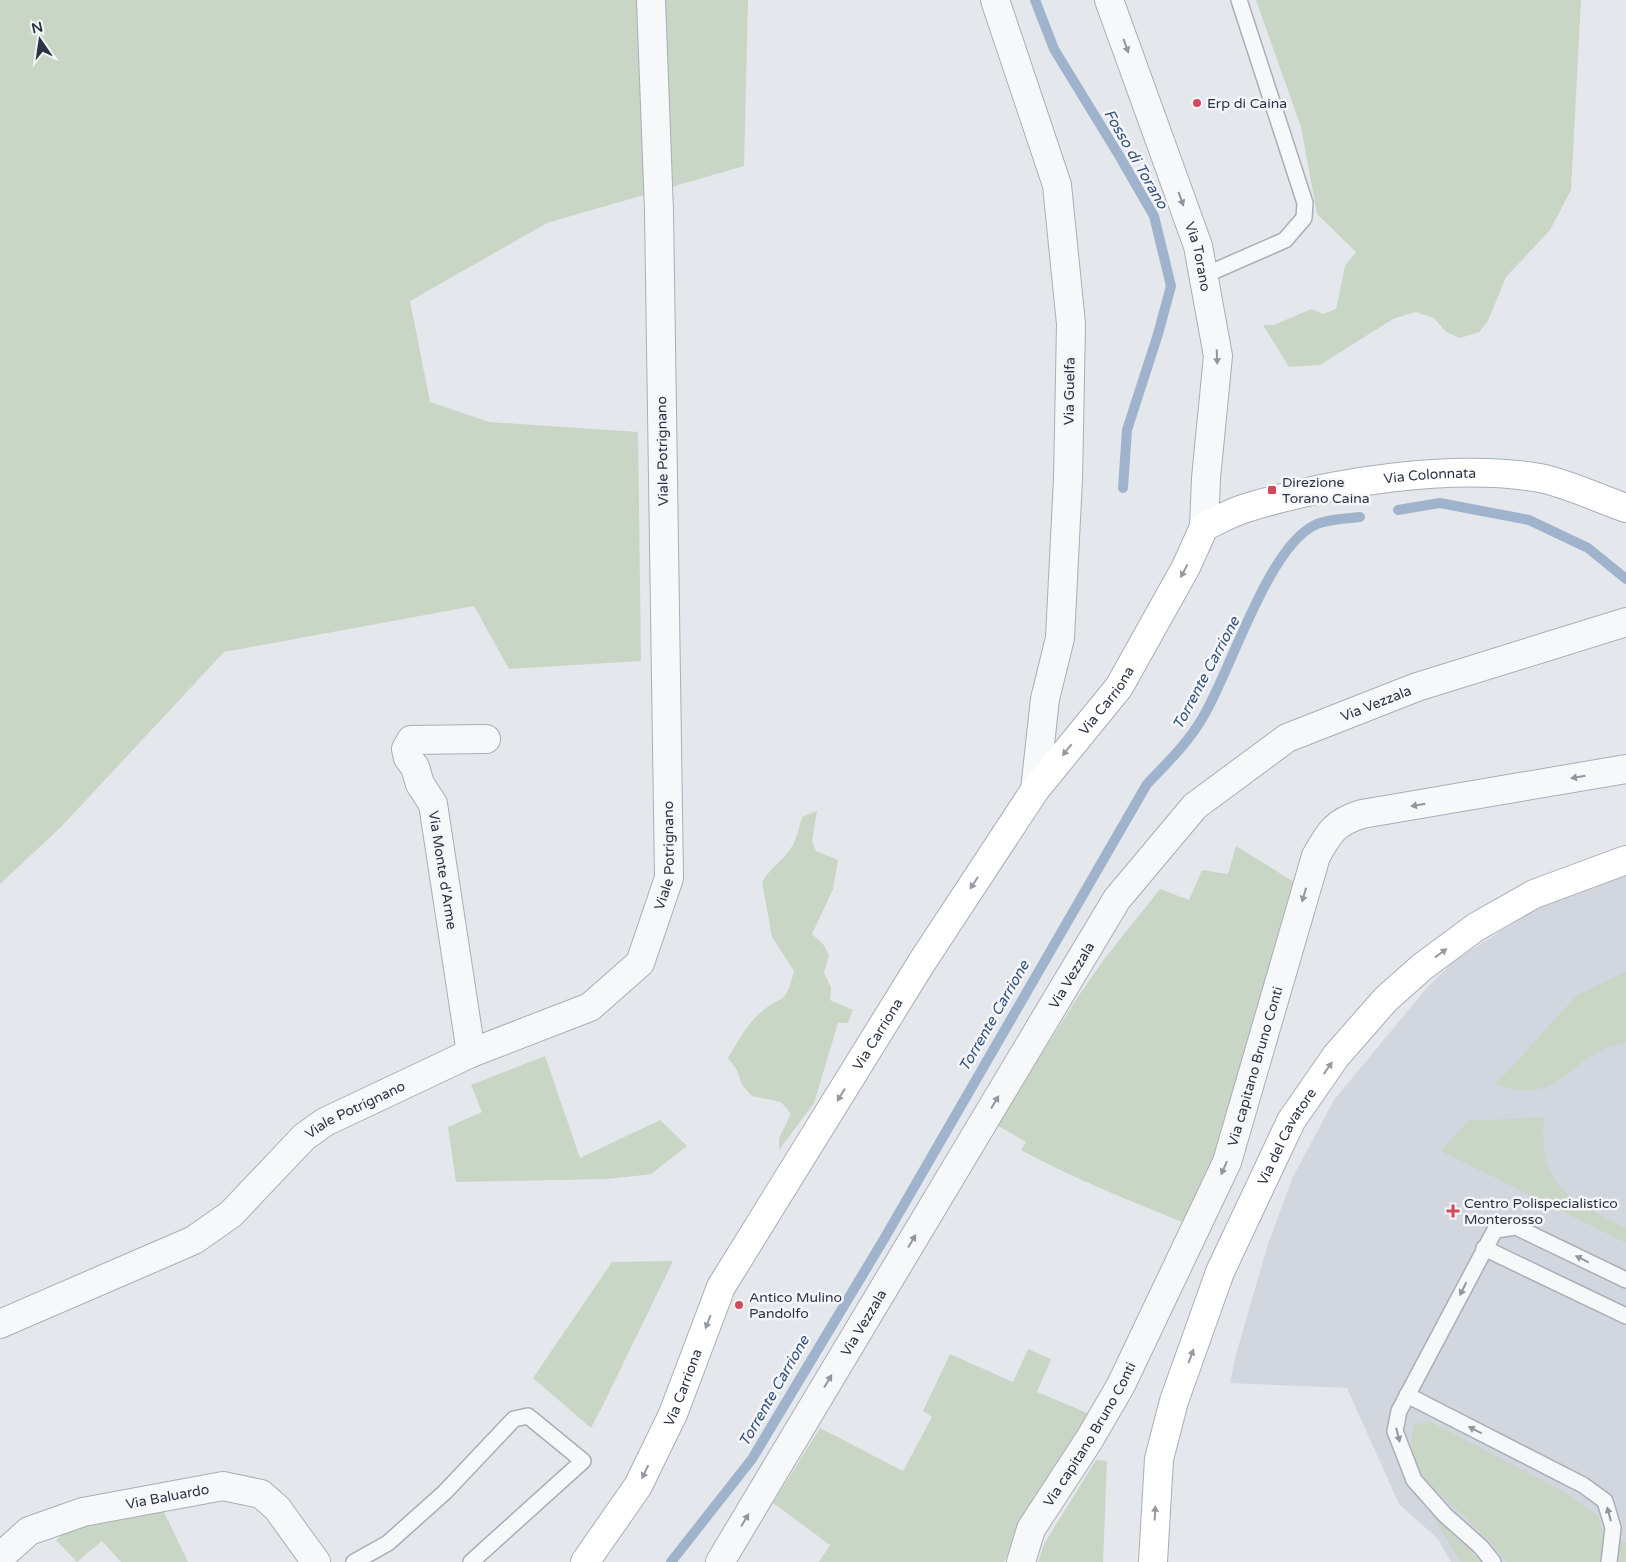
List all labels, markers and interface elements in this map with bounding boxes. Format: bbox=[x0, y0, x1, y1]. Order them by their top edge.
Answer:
north arrow bbox=[15, 15, 65, 65]
text: N bbox=[30, 18, 45, 37]
one-way arrow bbox=[1122, 39, 1130, 54]
place label: Erp di Caina bbox=[1207, 95, 1287, 112]
marker: Erp di Caina bbox=[1191, 97, 1203, 109]
water label: Fosso di Torano bbox=[1100, 106, 1172, 213]
one-way arrow bbox=[1177, 192, 1185, 207]
street label: Via Torano bbox=[1181, 220, 1214, 293]
one-way arrow bbox=[1213, 349, 1221, 365]
street label: Via Guelfa bbox=[1060, 357, 1079, 425]
street label: Viale Potrignano bbox=[653, 396, 672, 506]
street label: Via Colonnata bbox=[1383, 465, 1476, 488]
place label: Direzione Torano Caina bbox=[1282, 474, 1370, 507]
marker: Direzione Torano Caina bbox=[1266, 484, 1278, 496]
one-way arrow bbox=[1180, 564, 1188, 578]
water label: Torrente Carrione bbox=[1169, 612, 1244, 732]
street label: Via Carriona bbox=[1076, 664, 1138, 738]
street label: Via Vezzala bbox=[1338, 682, 1414, 725]
one-way arrow bbox=[1062, 744, 1073, 757]
one-way arrow bbox=[1570, 774, 1586, 782]
street label: Viale Potrignano bbox=[651, 801, 678, 912]
one-way arrow bbox=[1409, 801, 1425, 809]
street label: Via Monte d'Arme bbox=[425, 809, 460, 931]
one-way arrow bbox=[969, 877, 979, 890]
one-way arrow bbox=[1300, 887, 1308, 902]
street label: Via Vezzala bbox=[1045, 939, 1098, 1012]
one-way arrow bbox=[1434, 948, 1448, 958]
water label: Torrente Carrione bbox=[955, 956, 1034, 1075]
street label: Via capitano Bruno Conti bbox=[1224, 984, 1287, 1148]
street label: Via Carriona bbox=[849, 995, 907, 1073]
one-way arrow bbox=[1323, 1061, 1333, 1075]
street label: Viale Potrignano bbox=[302, 1077, 408, 1142]
street label: Via del Cavatore bbox=[1254, 1085, 1320, 1188]
one-way arrow bbox=[836, 1088, 845, 1101]
one-way arrow bbox=[991, 1096, 1000, 1109]
one-way arrow bbox=[1219, 1161, 1227, 1175]
place label: Centro Polispecialistico Monterosso bbox=[1464, 1195, 1618, 1228]
marker: Centro Polispecialistico Monterosso bbox=[1446, 1204, 1460, 1218]
one-way arrow bbox=[907, 1235, 916, 1248]
one-way arrow bbox=[1575, 1255, 1589, 1263]
one-way arrow bbox=[1458, 1282, 1467, 1297]
street label: Via Vezzala bbox=[837, 1286, 890, 1359]
place label: Antico Mulino Pandolfo bbox=[749, 1289, 842, 1322]
marker: Antico Mulino Pandolfo bbox=[733, 1299, 745, 1311]
one-way arrow bbox=[704, 1315, 712, 1330]
water label: Torrente Carrione bbox=[735, 1331, 814, 1450]
street label: Via Carriona bbox=[660, 1347, 706, 1429]
one-way arrow bbox=[1187, 1348, 1195, 1363]
street label: Via capitano Bruno Conti bbox=[1040, 1359, 1140, 1510]
one-way arrow bbox=[824, 1374, 833, 1387]
one-way arrow bbox=[1467, 1426, 1482, 1434]
one-way arrow bbox=[1394, 1428, 1402, 1443]
one-way arrow bbox=[641, 1465, 649, 1479]
street label: Via Baluardo bbox=[124, 1481, 211, 1513]
one-way arrow bbox=[1151, 1505, 1159, 1521]
one-way arrow bbox=[1604, 1506, 1612, 1521]
one-way arrow bbox=[740, 1514, 749, 1527]

